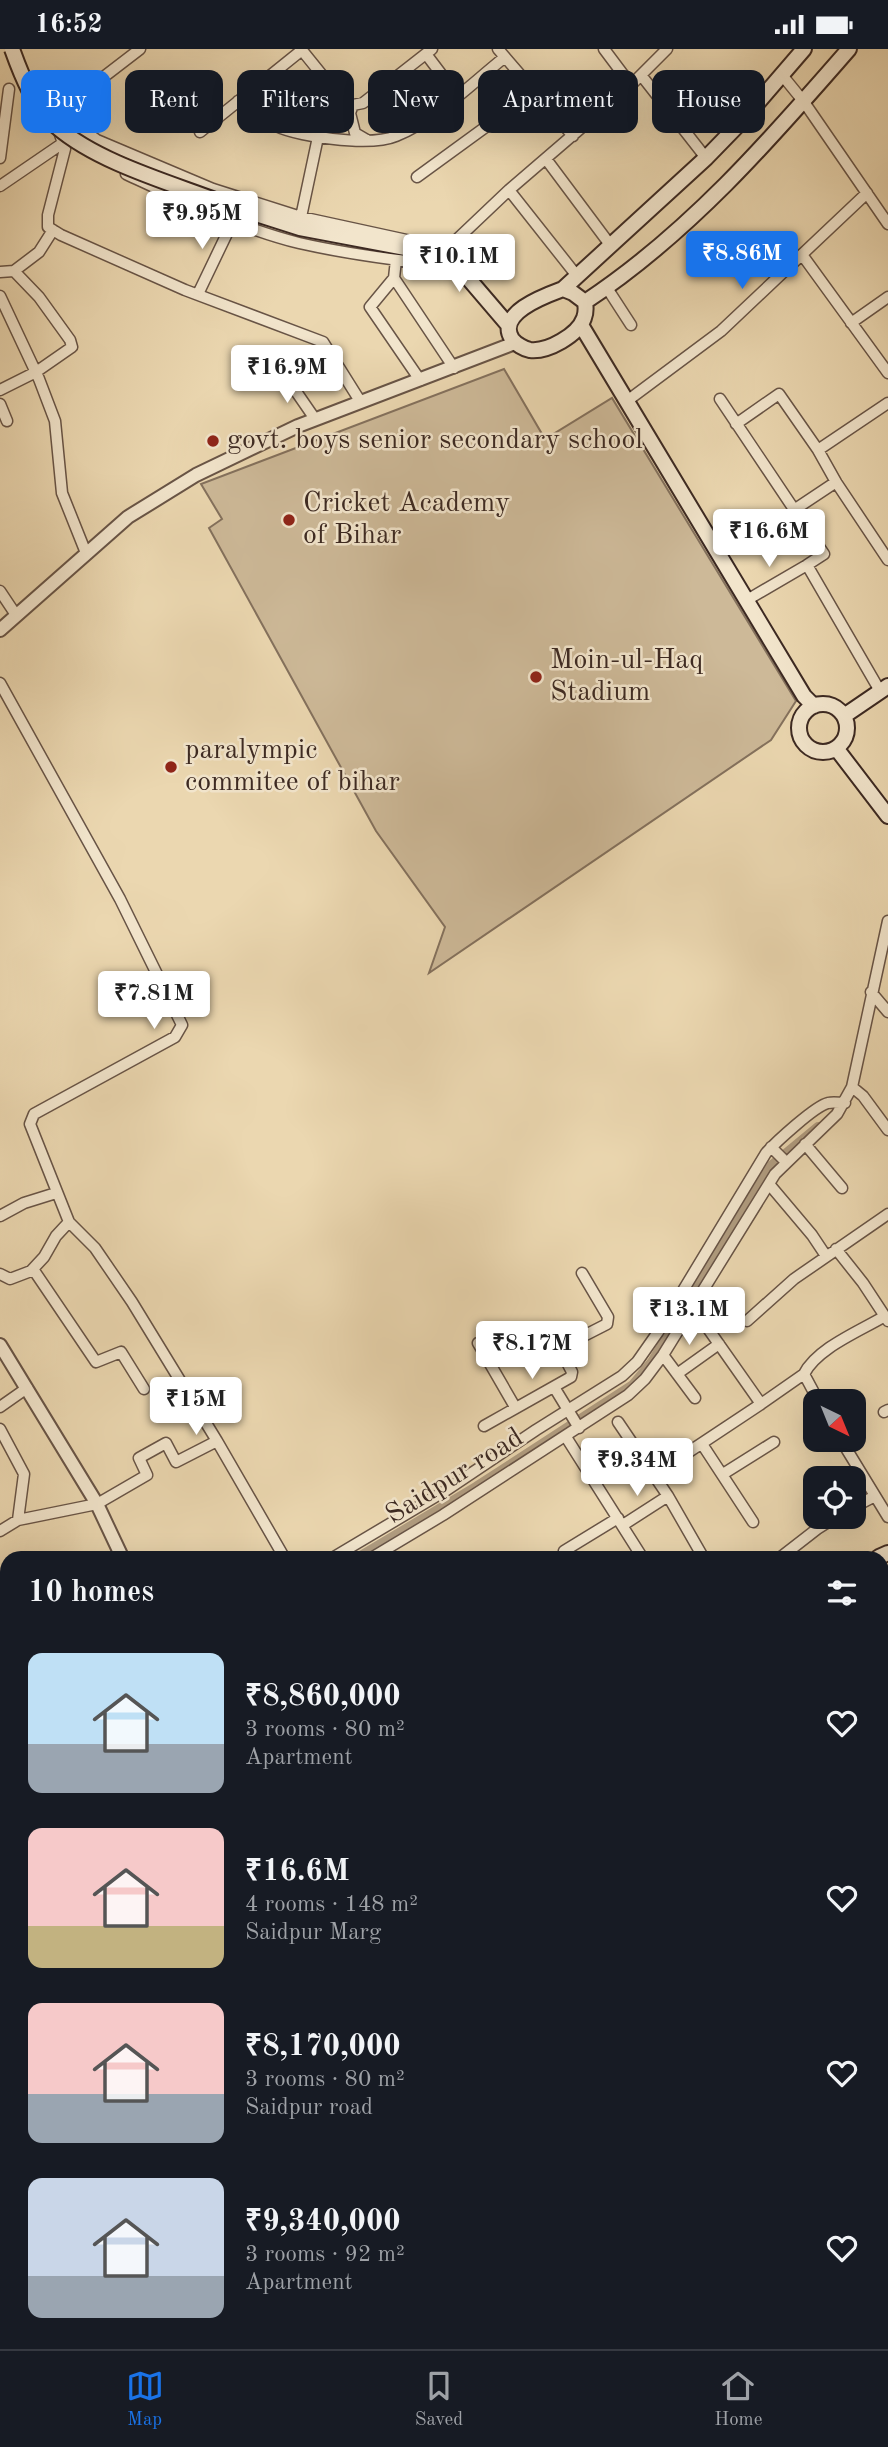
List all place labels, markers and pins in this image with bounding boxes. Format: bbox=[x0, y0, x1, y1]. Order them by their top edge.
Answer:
pin: ₹9.95M bbox=[145, 191, 259, 251]
pin: ₹8.86M bbox=[685, 231, 799, 291]
pin: ₹10.1M bbox=[402, 235, 516, 294]
pin: ₹16.9M bbox=[230, 345, 344, 405]
place label: govt. boys senior secondary school bbox=[227, 427, 643, 455]
marker: govt. boys senior secondary school bbox=[205, 433, 221, 449]
place label: Cricket Academy of Bihar bbox=[303, 490, 510, 550]
pin: ₹16.6M bbox=[712, 510, 826, 569]
marker: Cricket Academy of Bihar bbox=[281, 512, 297, 528]
place label: Moin-ul-Haq Stadium bbox=[550, 647, 703, 707]
marker: Moin-ul-Haq Stadium bbox=[528, 669, 544, 685]
place label: paralympic commitee of bihar bbox=[185, 737, 400, 797]
marker: paralympic commitee of bihar bbox=[163, 759, 179, 775]
pin: ₹7.81M bbox=[97, 971, 211, 1031]
pin: ₹13.1M bbox=[632, 1287, 746, 1347]
pin: ₹8.17M bbox=[475, 1321, 589, 1381]
pin: ₹15M bbox=[155, 1377, 237, 1437]
pin: ₹9.34M bbox=[580, 1439, 694, 1498]

